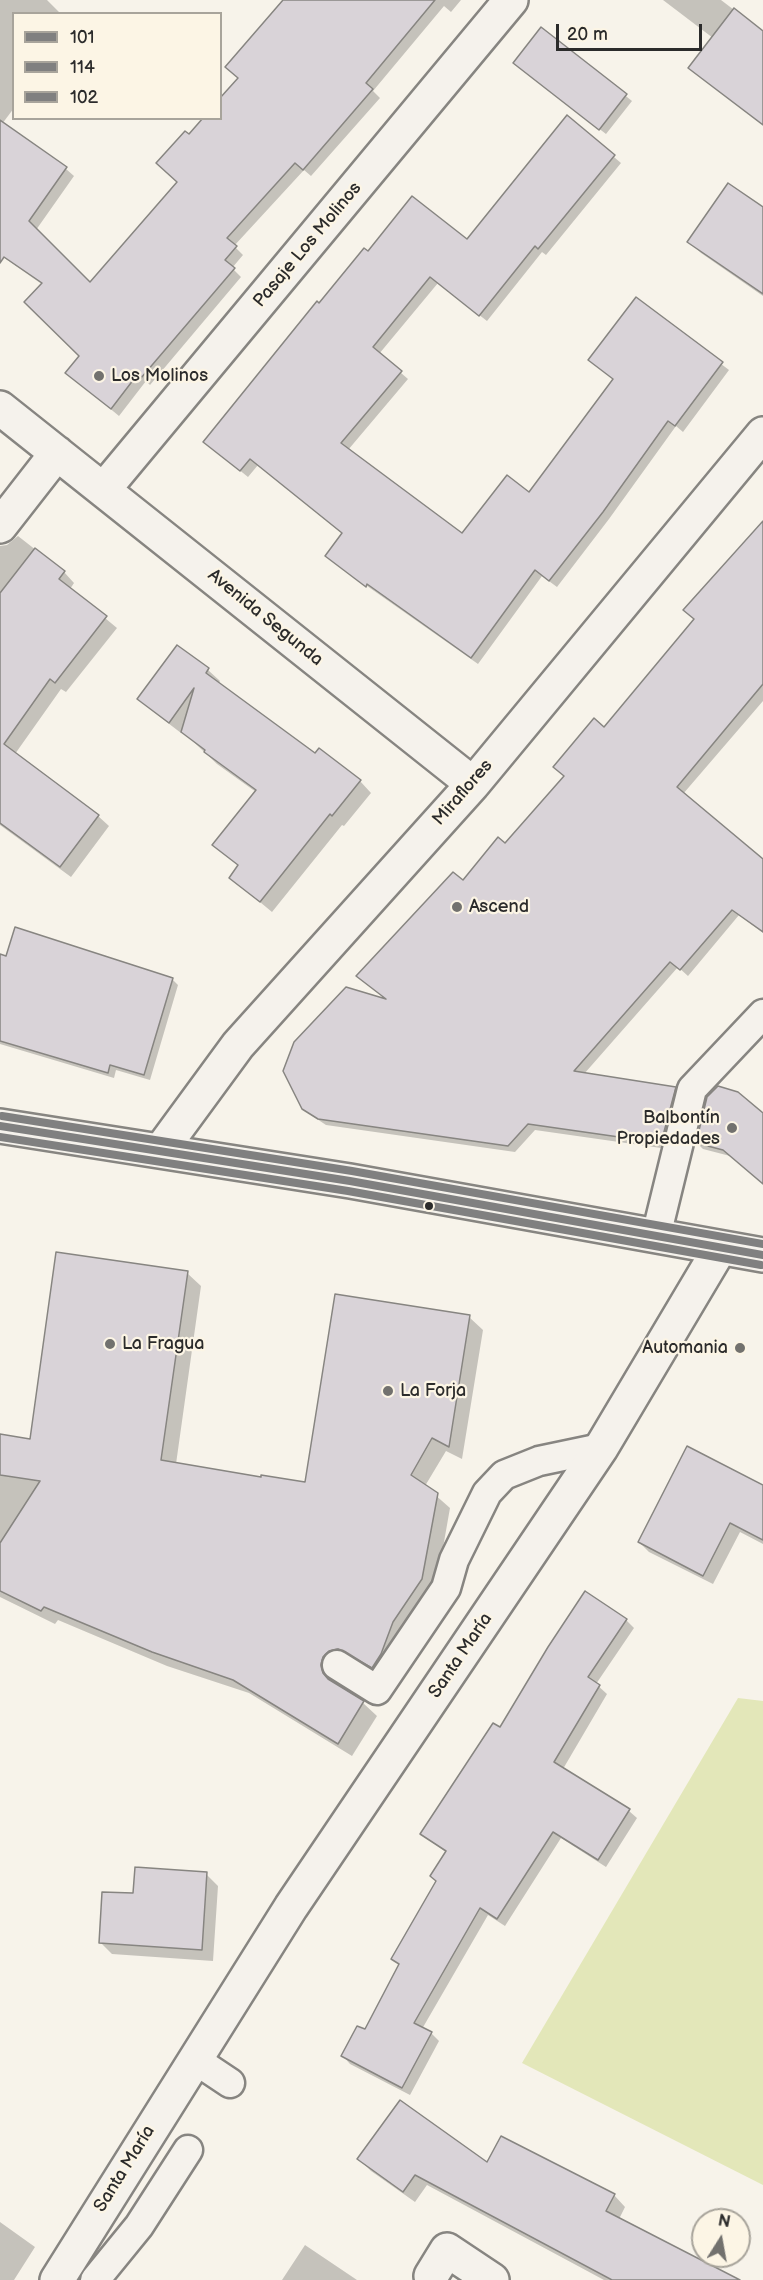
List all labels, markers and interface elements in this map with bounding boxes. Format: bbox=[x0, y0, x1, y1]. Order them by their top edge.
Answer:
legend bbox=[12, 12, 222, 120]
scale bar bbox=[559, 12, 704, 50]
text: 20 m bbox=[567, 24, 608, 45]
text: 101 bbox=[70, 27, 95, 48]
text: 114 bbox=[70, 57, 95, 78]
text: 102 bbox=[70, 87, 98, 108]
street label: Pasaje Los Molinos bbox=[249, 178, 367, 312]
place label: Los Molinos bbox=[111, 365, 208, 387]
marker: Los Molinos bbox=[92, 369, 106, 383]
street label: Avenida Segunda bbox=[203, 565, 327, 671]
street label: Miraflores bbox=[428, 756, 498, 830]
place label: Ascend bbox=[469, 896, 529, 918]
marker: Ascend bbox=[450, 900, 464, 914]
place label: Balbontín Propiedades bbox=[617, 1107, 720, 1150]
marker: Balbontín Propiedades bbox=[725, 1121, 739, 1135]
unlabelled marker bbox=[423, 1200, 435, 1212]
place label: La Fragua bbox=[122, 1333, 205, 1355]
marker: La Fragua bbox=[103, 1337, 117, 1351]
place label: Automania bbox=[642, 1337, 728, 1359]
marker: Automania bbox=[733, 1341, 747, 1355]
place label: La Forja bbox=[400, 1380, 466, 1402]
marker: La Forja bbox=[381, 1384, 395, 1398]
street label: Santa María bbox=[425, 1609, 497, 1703]
street label: Santa María bbox=[90, 2122, 160, 2216]
north arrow bbox=[691, 2208, 751, 2268]
text: N bbox=[716, 2211, 732, 2232]

